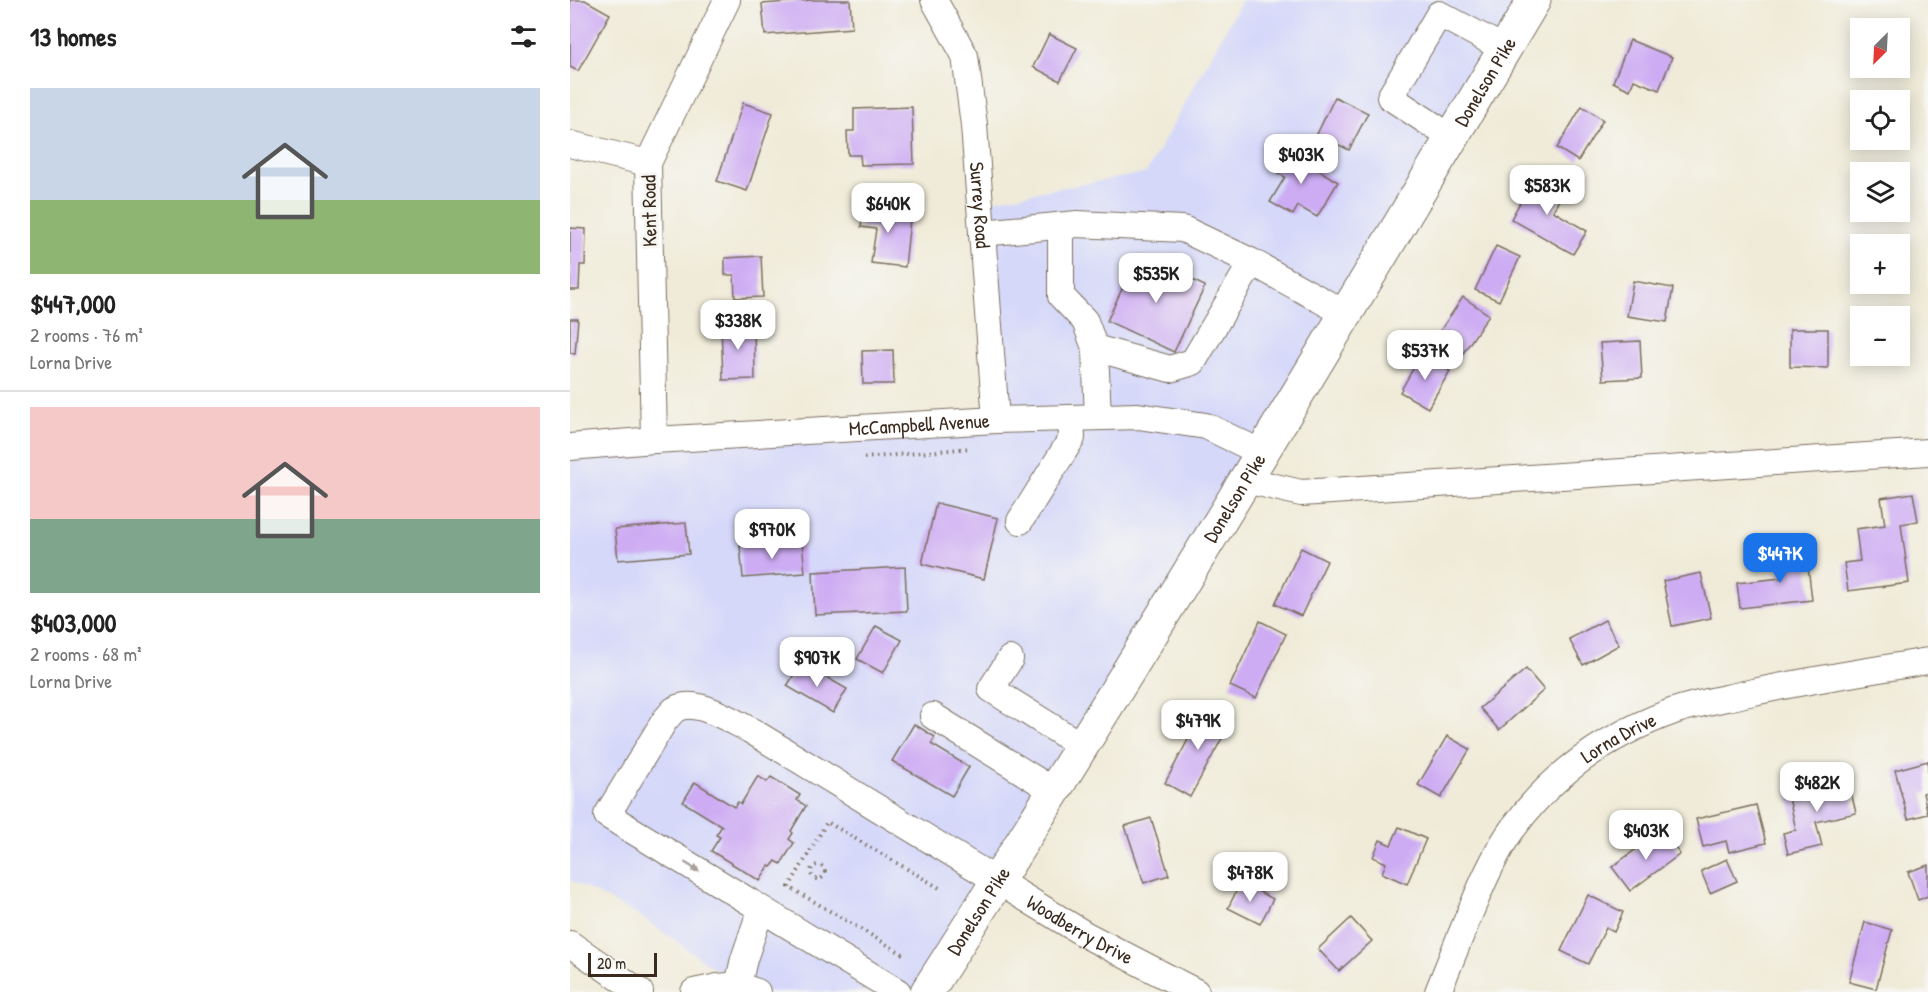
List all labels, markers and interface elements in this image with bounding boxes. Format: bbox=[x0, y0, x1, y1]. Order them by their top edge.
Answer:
north arrow bbox=[1850, 18, 1910, 78]
map controls bbox=[1850, 18, 1910, 366]
text: 13 homes bbox=[30, 19, 117, 54]
icon: filters bbox=[507, 20, 540, 53]
street label: Donelson Pike bbox=[1448, 32, 1522, 131]
button: locate bbox=[1850, 90, 1910, 150]
icon: home bbox=[231, 127, 339, 235]
pin: $403K bbox=[1259, 134, 1343, 185]
text: $403K bbox=[1278, 140, 1324, 167]
street label: Surrey Road bbox=[964, 161, 997, 249]
button: layers bbox=[1850, 162, 1910, 222]
pin: $583K bbox=[1505, 165, 1589, 216]
text: $583K bbox=[1524, 171, 1570, 198]
street label: Kent Road bbox=[634, 175, 663, 247]
pin: $640K bbox=[846, 183, 930, 234]
text: $640K bbox=[865, 189, 911, 216]
button: + bbox=[1850, 234, 1910, 294]
pin: $535K bbox=[1114, 253, 1198, 304]
text: $535K bbox=[1133, 259, 1179, 286]
text: $447,000 bbox=[30, 286, 116, 321]
pin: $338K bbox=[696, 300, 780, 351]
text: $338K bbox=[714, 306, 762, 333]
button: − bbox=[1850, 306, 1910, 366]
text: 2 rooms · 76 m² bbox=[30, 321, 143, 348]
pin: $537K bbox=[1383, 330, 1467, 381]
text: $537K bbox=[1401, 336, 1449, 363]
text: Lorna Drive bbox=[30, 348, 112, 375]
street label: McCampbell Avenue bbox=[848, 406, 990, 442]
icon: home bbox=[231, 446, 339, 554]
street label: Donelson Pike bbox=[1197, 448, 1272, 547]
pin: $970K bbox=[730, 509, 814, 560]
text: $970K bbox=[749, 515, 795, 542]
pin: $447K bbox=[1738, 533, 1822, 584]
text: $447K bbox=[1757, 539, 1803, 566]
text: $403,000 bbox=[30, 605, 116, 640]
pin: $907K bbox=[775, 637, 859, 688]
text: 2 rooms · 68 m² bbox=[30, 640, 142, 667]
text: $907K bbox=[794, 643, 840, 670]
text: Lorna Drive bbox=[30, 667, 112, 694]
pin: $479K bbox=[1156, 700, 1240, 751]
text: $479K bbox=[1175, 706, 1221, 733]
street label: Lorna Drive bbox=[1575, 706, 1660, 769]
pin: $482K bbox=[1775, 762, 1859, 813]
text: $482K bbox=[1794, 768, 1840, 795]
pin: $403K bbox=[1604, 810, 1688, 861]
text: $403K bbox=[1623, 816, 1669, 843]
pin: $478K bbox=[1208, 852, 1292, 903]
text: $478K bbox=[1227, 858, 1273, 885]
one-way arrow bbox=[684, 861, 700, 872]
street label: Donelson Pike bbox=[940, 861, 1016, 960]
street label: Woodberry Drive bbox=[1022, 888, 1138, 970]
scale bar bbox=[588, 950, 657, 978]
text: 20 m bbox=[597, 952, 626, 974]

